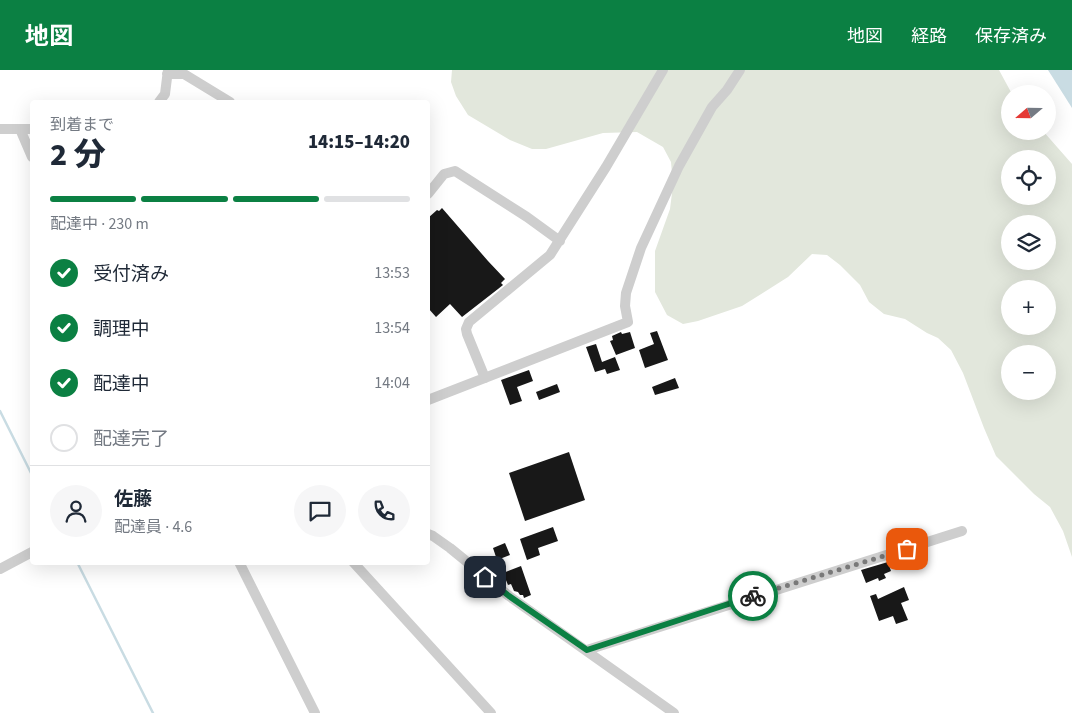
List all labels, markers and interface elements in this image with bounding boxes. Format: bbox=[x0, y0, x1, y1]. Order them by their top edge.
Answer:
text: 地図 bbox=[25, 19, 73, 54]
text: 地図 bbox=[847, 24, 883, 49]
text: 経路 bbox=[911, 24, 947, 49]
text: 保存済み bbox=[975, 24, 1047, 49]
north arrow bbox=[1001, 85, 1056, 140]
map controls bbox=[1001, 85, 1056, 400]
text: 到着まで bbox=[50, 114, 114, 136]
text: 14:15–14:20 bbox=[308, 129, 410, 156]
text: 2 分 bbox=[50, 132, 106, 178]
button: locate bbox=[1001, 150, 1056, 205]
text: 配達中 · 230 m bbox=[50, 213, 149, 235]
button: layers bbox=[1001, 215, 1056, 270]
icon: check bbox=[50, 259, 78, 287]
text: 受付済み bbox=[93, 261, 169, 288]
text: 13:53 bbox=[374, 262, 410, 284]
button: + bbox=[1001, 280, 1056, 335]
icon: check bbox=[50, 314, 78, 342]
text: 調理中 bbox=[93, 316, 150, 343]
text: 13:54 bbox=[374, 317, 410, 339]
button: − bbox=[1001, 345, 1056, 400]
icon: check bbox=[50, 369, 78, 397]
text: 配達中 bbox=[93, 371, 150, 398]
text: 14:04 bbox=[374, 372, 410, 394]
text: 配達完了 bbox=[93, 426, 169, 453]
button: person bbox=[50, 485, 102, 537]
button: chat bbox=[294, 485, 346, 537]
button: phone bbox=[358, 485, 410, 537]
text: 佐藤 bbox=[114, 486, 152, 513]
text: 配達員 · 4.6 bbox=[114, 516, 192, 538]
pin bbox=[886, 528, 928, 570]
icon: bag bbox=[893, 535, 921, 563]
pin bbox=[464, 556, 506, 598]
icon: home bbox=[471, 563, 499, 591]
courier bbox=[728, 571, 778, 621]
icon: bike bbox=[739, 582, 767, 610]

